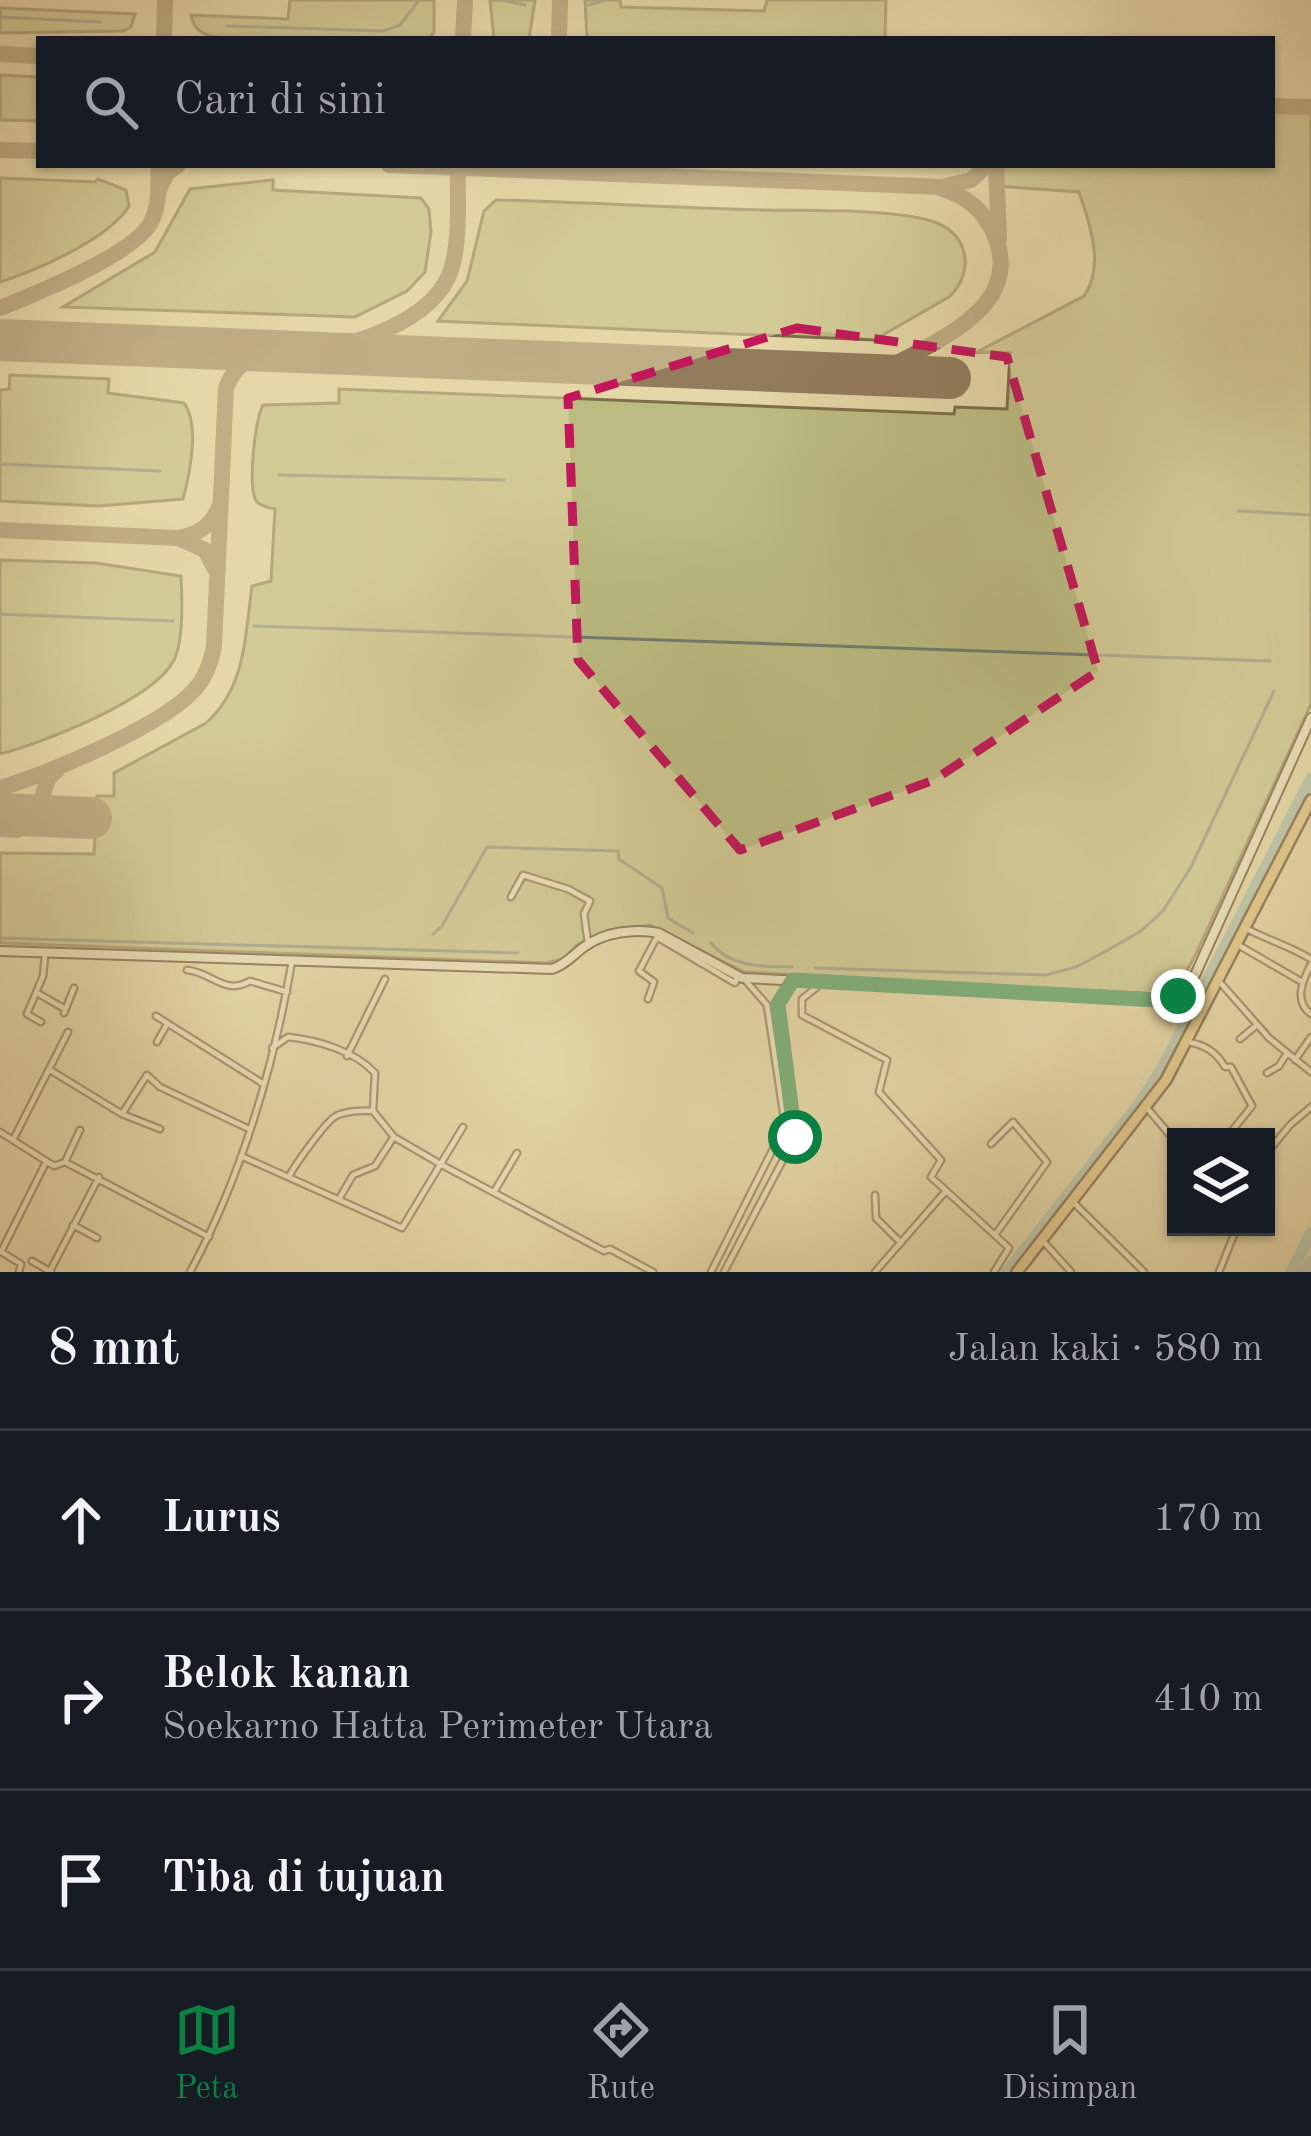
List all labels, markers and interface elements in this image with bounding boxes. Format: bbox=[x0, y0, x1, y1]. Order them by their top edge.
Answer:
search box bbox=[36, 36, 1275, 168]
icon: search bbox=[78, 69, 144, 135]
text: Cari di sini bbox=[174, 79, 386, 124]
route end bbox=[1151, 969, 1205, 1023]
route start bbox=[768, 1110, 822, 1164]
map controls bbox=[1167, 1128, 1275, 1236]
button: layers bbox=[1167, 1128, 1275, 1236]
text: 8 mnt bbox=[48, 1325, 180, 1376]
text: Jalan kaki · 580 m bbox=[948, 1330, 1263, 1369]
icon: ahead bbox=[48, 1487, 114, 1553]
text: Lurus bbox=[162, 1497, 281, 1542]
text: 170 m bbox=[1153, 1500, 1263, 1539]
text: Belok kanan bbox=[162, 1653, 411, 1698]
icon: right bbox=[48, 1667, 114, 1733]
text: 410 m bbox=[1153, 1680, 1263, 1719]
text: Soekarno Hatta Perimeter Utara bbox=[162, 1708, 713, 1747]
icon: arrive bbox=[48, 1847, 114, 1913]
text: Tiba di tujuan bbox=[162, 1857, 445, 1902]
tab: Peta bbox=[174, 1997, 240, 2110]
tab: Rute bbox=[587, 1997, 655, 2110]
tab: Disimpan bbox=[1002, 1997, 1137, 2110]

